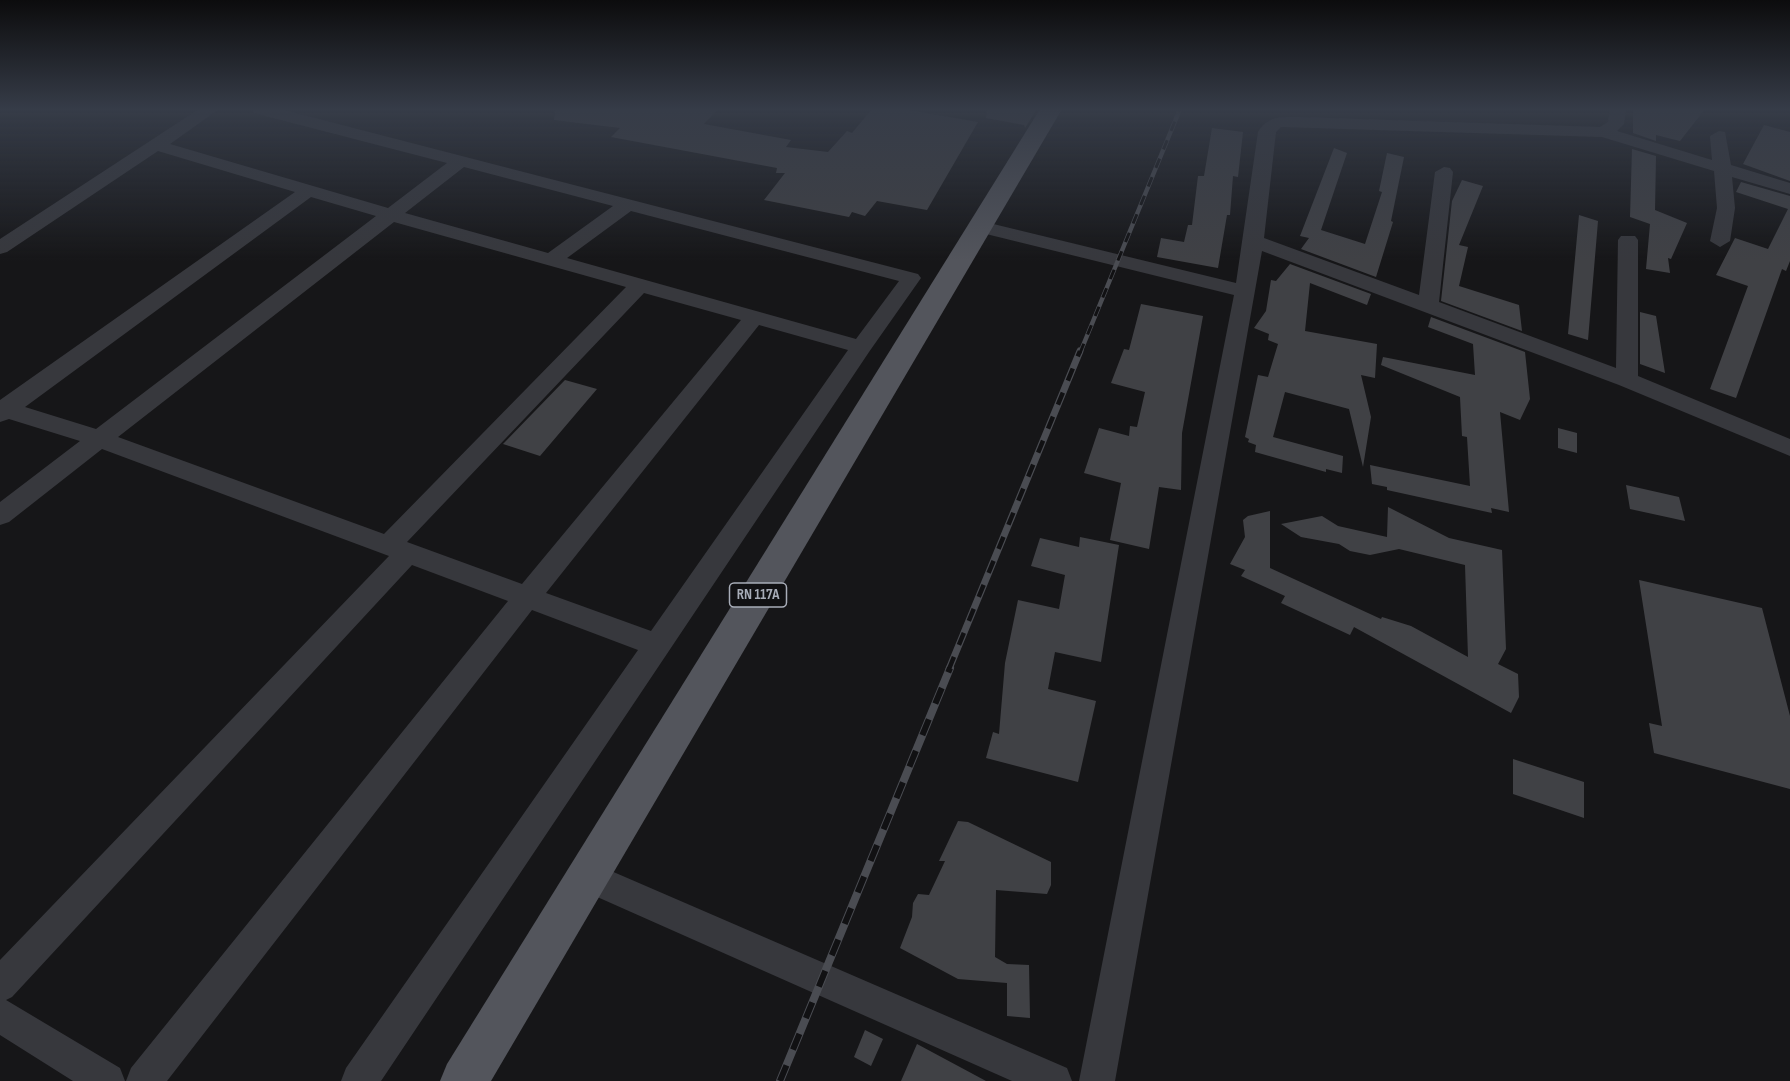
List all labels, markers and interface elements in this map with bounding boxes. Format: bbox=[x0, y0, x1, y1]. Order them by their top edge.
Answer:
road number: RN 117A bbox=[730, 583, 786, 607]

